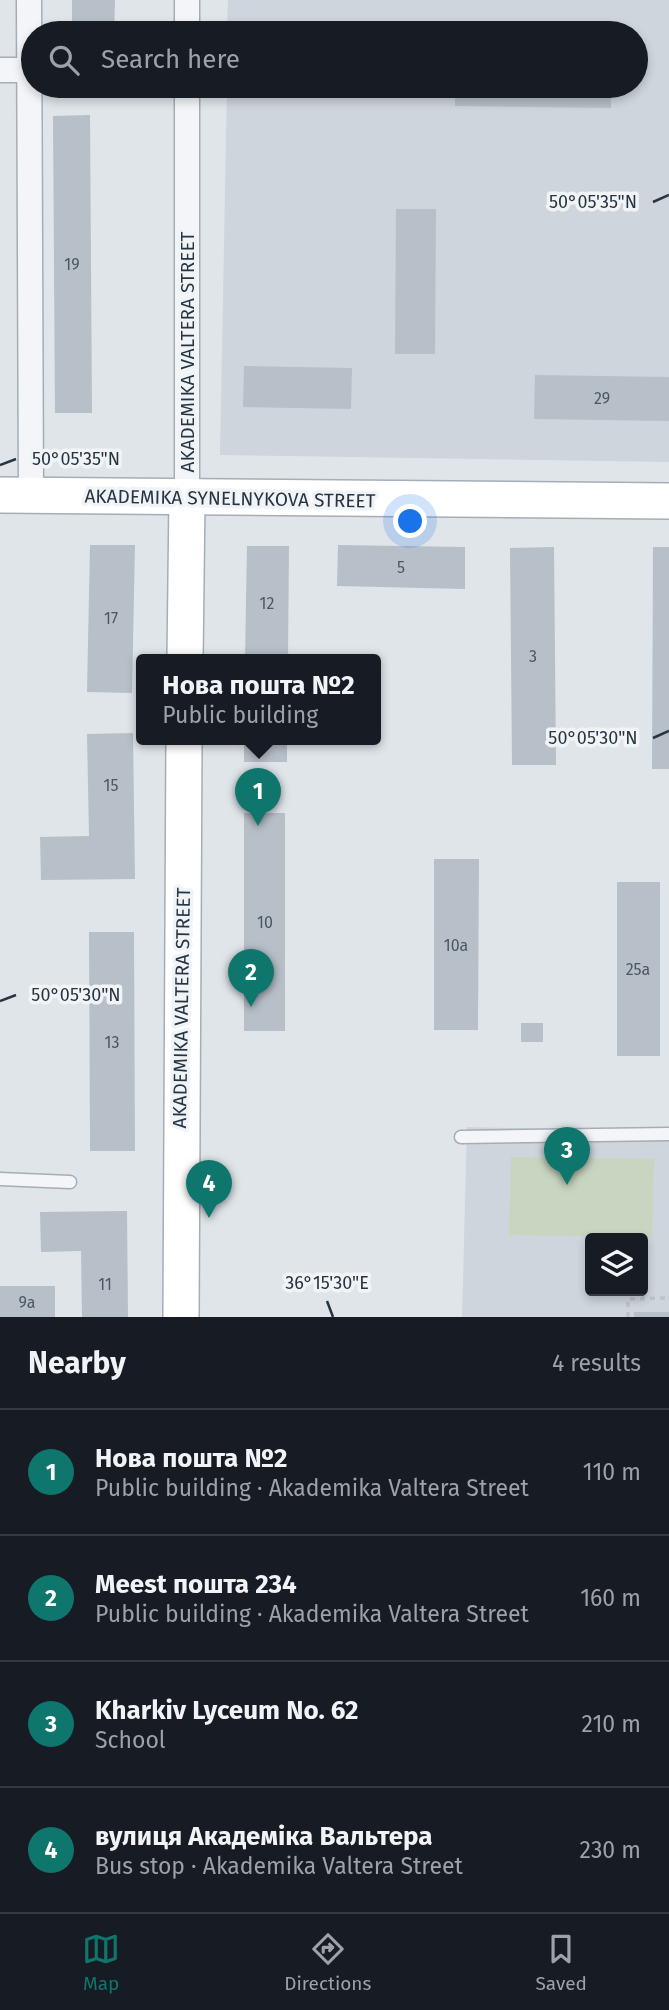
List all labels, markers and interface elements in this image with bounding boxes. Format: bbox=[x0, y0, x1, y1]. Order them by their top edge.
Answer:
search box bbox=[21, 21, 648, 98]
icon: search bbox=[45, 41, 83, 79]
text: Search here bbox=[101, 44, 240, 75]
text: 50°05'35"N bbox=[549, 191, 637, 213]
street label: AKADEMIKA VALTERA STREET bbox=[176, 231, 199, 472]
house number: 19 bbox=[64, 255, 80, 274]
house number: 29 bbox=[594, 389, 610, 408]
text: 50°05'35"N bbox=[32, 448, 120, 470]
street label: AKADEMIKA SYNELNYKOVA STREET bbox=[84, 484, 376, 513]
your location bbox=[393, 504, 427, 538]
house number: 5 bbox=[397, 558, 405, 577]
house number: 12 bbox=[260, 594, 274, 613]
house number: 17 bbox=[104, 609, 118, 628]
house number: 3 bbox=[529, 647, 537, 666]
popup bbox=[136, 654, 381, 745]
text: Нова пошта №2 bbox=[162, 670, 355, 701]
text: Public building bbox=[162, 701, 318, 729]
text: 50°05'30"N bbox=[548, 727, 638, 749]
pin: 1 bbox=[235, 768, 281, 826]
house number: 15 bbox=[104, 776, 118, 795]
street label: AKADEMIKA VALTERA STREET bbox=[168, 887, 195, 1129]
house number: 10 bbox=[257, 913, 273, 932]
house number: 10а bbox=[444, 936, 468, 955]
pin: 2 bbox=[228, 949, 274, 1007]
house number: 25а bbox=[626, 960, 650, 979]
text: 50°05'30"N bbox=[31, 984, 121, 1006]
house number: 13 bbox=[105, 1033, 119, 1052]
pin: 3 bbox=[544, 1127, 590, 1185]
pin: 4 bbox=[186, 1160, 232, 1218]
map controls bbox=[585, 1233, 648, 1296]
button: layers bbox=[585, 1233, 648, 1296]
text: 36°15'30"E bbox=[285, 1272, 369, 1294]
house number: 11 bbox=[98, 1275, 112, 1294]
house number: 9а bbox=[19, 1293, 35, 1312]
text: Nearby bbox=[28, 1345, 126, 1381]
text: 4 results bbox=[552, 1349, 641, 1377]
text: Нова пошта №2 bbox=[95, 1443, 287, 1474]
text: 1 bbox=[46, 1458, 56, 1486]
text: 110 m bbox=[583, 1458, 641, 1486]
text: Public building · Akademika Valtera Street bbox=[95, 1474, 529, 1502]
text: Meest пошта 234 bbox=[95, 1569, 297, 1600]
text: 2 bbox=[45, 1584, 57, 1612]
text: 160 m bbox=[580, 1584, 641, 1612]
text: Public building · Akademika Valtera Street bbox=[95, 1600, 529, 1628]
text: Kharkiv Lyceum No. 62 bbox=[95, 1695, 359, 1726]
text: 3 bbox=[45, 1710, 57, 1738]
text: 210 m bbox=[582, 1710, 641, 1738]
text: School bbox=[95, 1726, 166, 1754]
text: вулиця Академіка Вальтера bbox=[95, 1821, 433, 1852]
text: 4 bbox=[45, 1836, 58, 1864]
text: 230 m bbox=[580, 1836, 641, 1864]
text: Bus stop · Akademika Valtera Street bbox=[95, 1852, 463, 1880]
tab: Map bbox=[82, 1930, 120, 1995]
tab: Directions bbox=[284, 1930, 371, 1995]
tab: Saved bbox=[536, 1930, 587, 1995]

